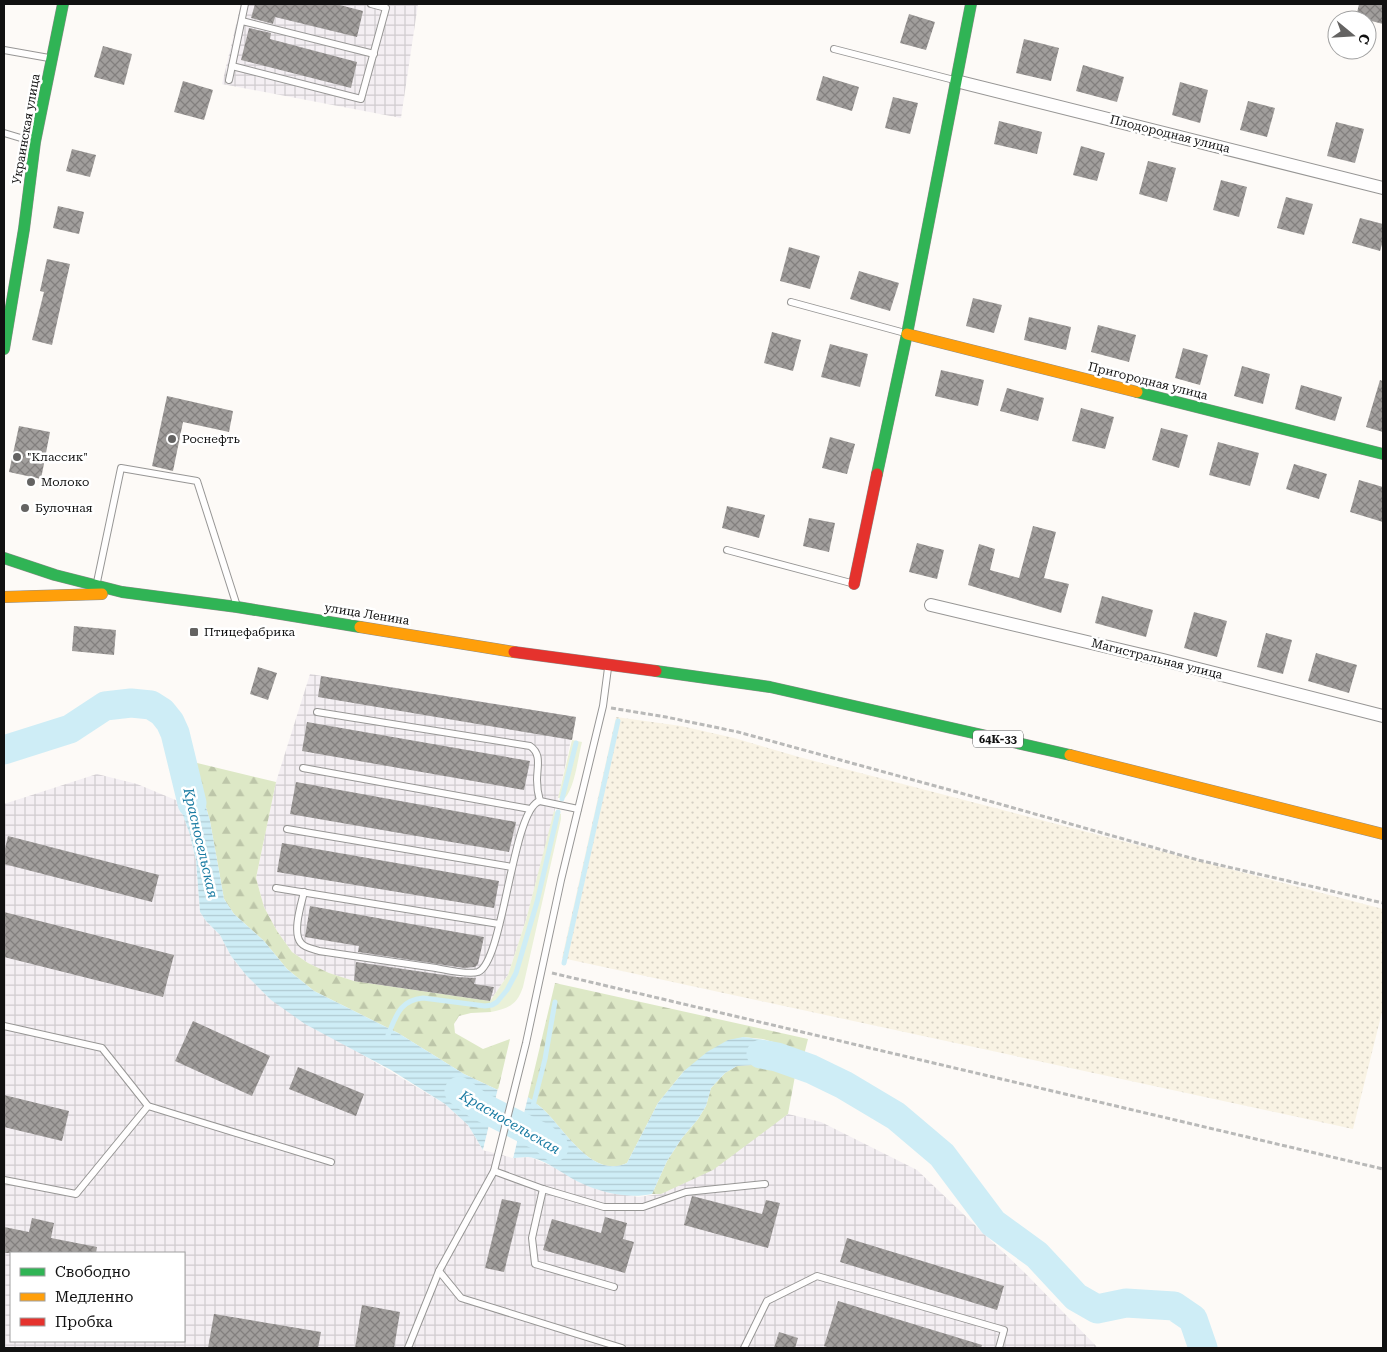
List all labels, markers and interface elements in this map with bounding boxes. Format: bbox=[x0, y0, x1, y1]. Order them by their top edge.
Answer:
north arrow bbox=[1327, 10, 1377, 60]
text: С bbox=[1355, 32, 1373, 46]
street label: Украинская улица bbox=[9, 72, 43, 185]
street label: Плодородная улица bbox=[1108, 112, 1232, 156]
street label: Пригородная улица bbox=[1087, 359, 1210, 403]
place label: Роснефть bbox=[182, 432, 241, 446]
marker: Роснефть bbox=[166, 433, 178, 445]
place label: "Классик" bbox=[27, 450, 88, 464]
marker: "Классик" bbox=[11, 451, 23, 463]
place label: Молоко bbox=[41, 475, 89, 489]
marker: Молоко bbox=[25, 476, 37, 488]
place label: Булочная bbox=[35, 501, 93, 515]
marker: Булочная bbox=[19, 502, 31, 514]
street label: улица Ленина bbox=[324, 600, 411, 628]
place label: Птицефабрика bbox=[204, 625, 296, 639]
marker: Птицефабрика bbox=[188, 626, 200, 638]
street label: Магистральная улица bbox=[1090, 636, 1225, 682]
road number: 64К-33 bbox=[973, 731, 1023, 748]
water label: Красносельская bbox=[180, 785, 221, 900]
water label: Красносельская bbox=[456, 1086, 563, 1157]
legend bbox=[10, 1252, 185, 1342]
text: Свободно bbox=[55, 1263, 130, 1281]
text: Медленно bbox=[55, 1288, 134, 1306]
text: Пробка bbox=[55, 1313, 113, 1331]

